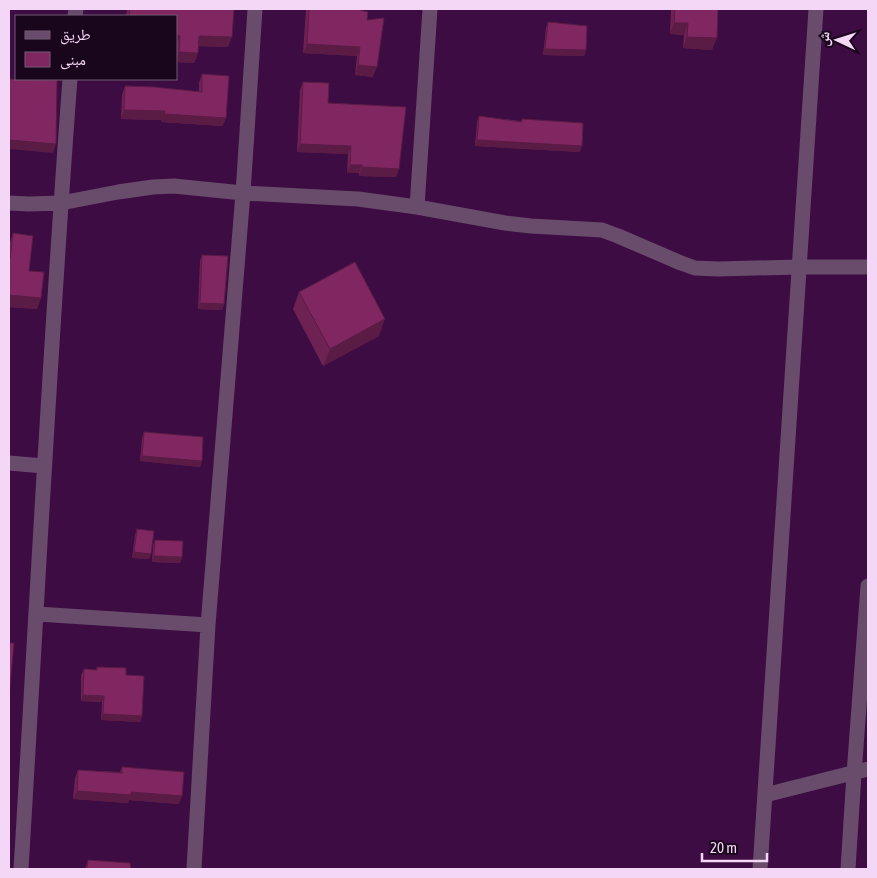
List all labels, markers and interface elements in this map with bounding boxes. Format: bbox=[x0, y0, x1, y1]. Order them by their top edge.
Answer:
legend bbox=[15, 15, 178, 80]
north arrow bbox=[812, 15, 862, 65]
text: طريق bbox=[60, 26, 91, 45]
text: ش bbox=[816, 31, 834, 47]
text: مبنى bbox=[60, 51, 86, 70]
scale bar bbox=[702, 830, 767, 862]
text: 20 m bbox=[710, 839, 737, 856]

